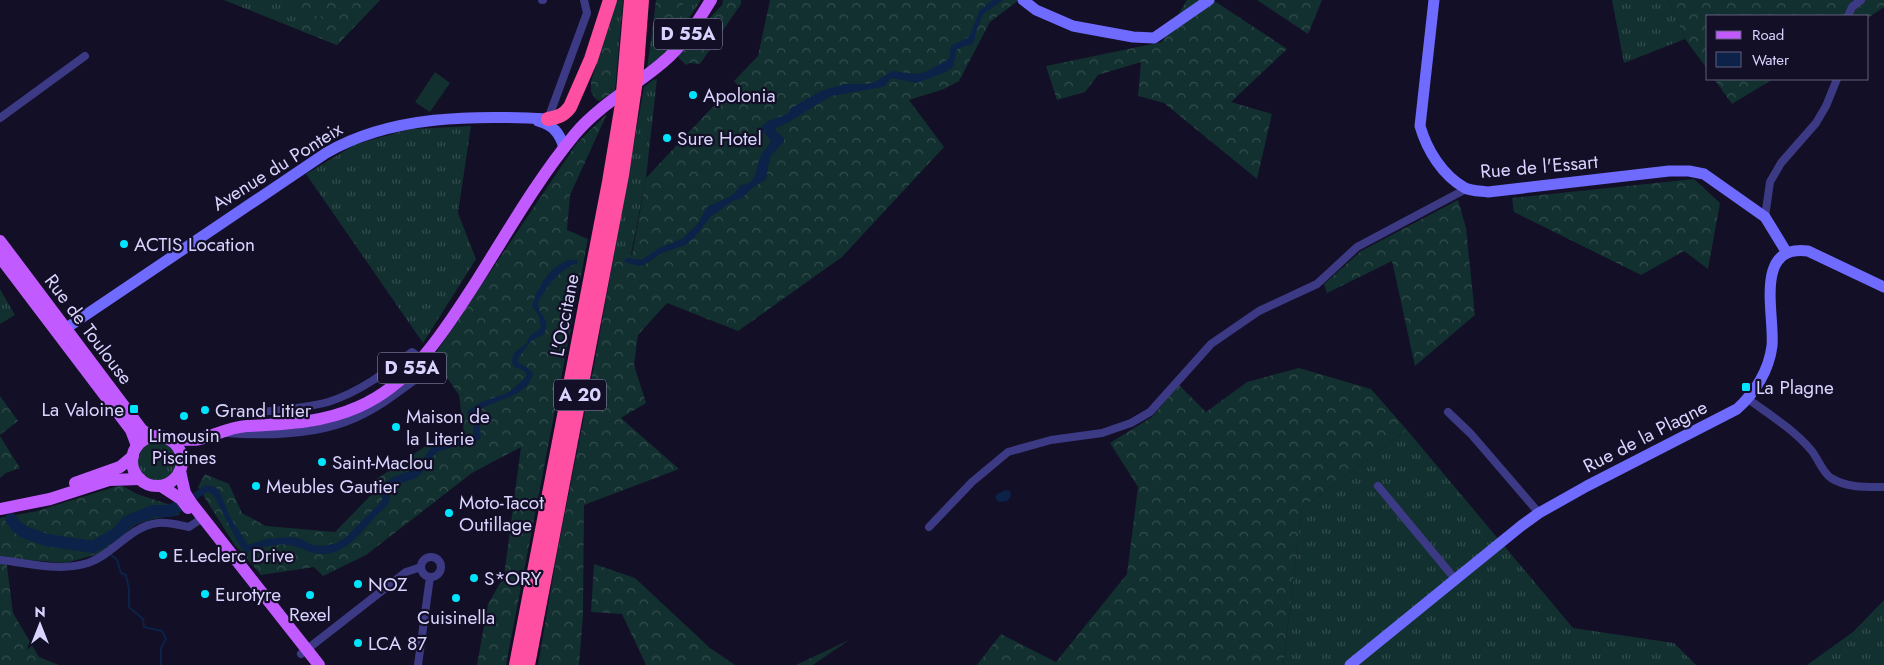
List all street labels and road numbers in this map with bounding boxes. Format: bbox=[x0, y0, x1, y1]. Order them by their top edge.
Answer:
road number: D 55A bbox=[654, 18, 722, 50]
street label: Avenue du Ponteix bbox=[207, 116, 348, 217]
street label: Rue de l'Essart bbox=[1479, 148, 1600, 185]
street label: Rue de Toulouse bbox=[38, 269, 139, 390]
street label: L'Occitane bbox=[543, 271, 586, 359]
road number: D 55A bbox=[378, 352, 446, 383]
road number: A 20 bbox=[554, 380, 606, 410]
street label: Rue de la Plagne bbox=[1578, 393, 1712, 479]

